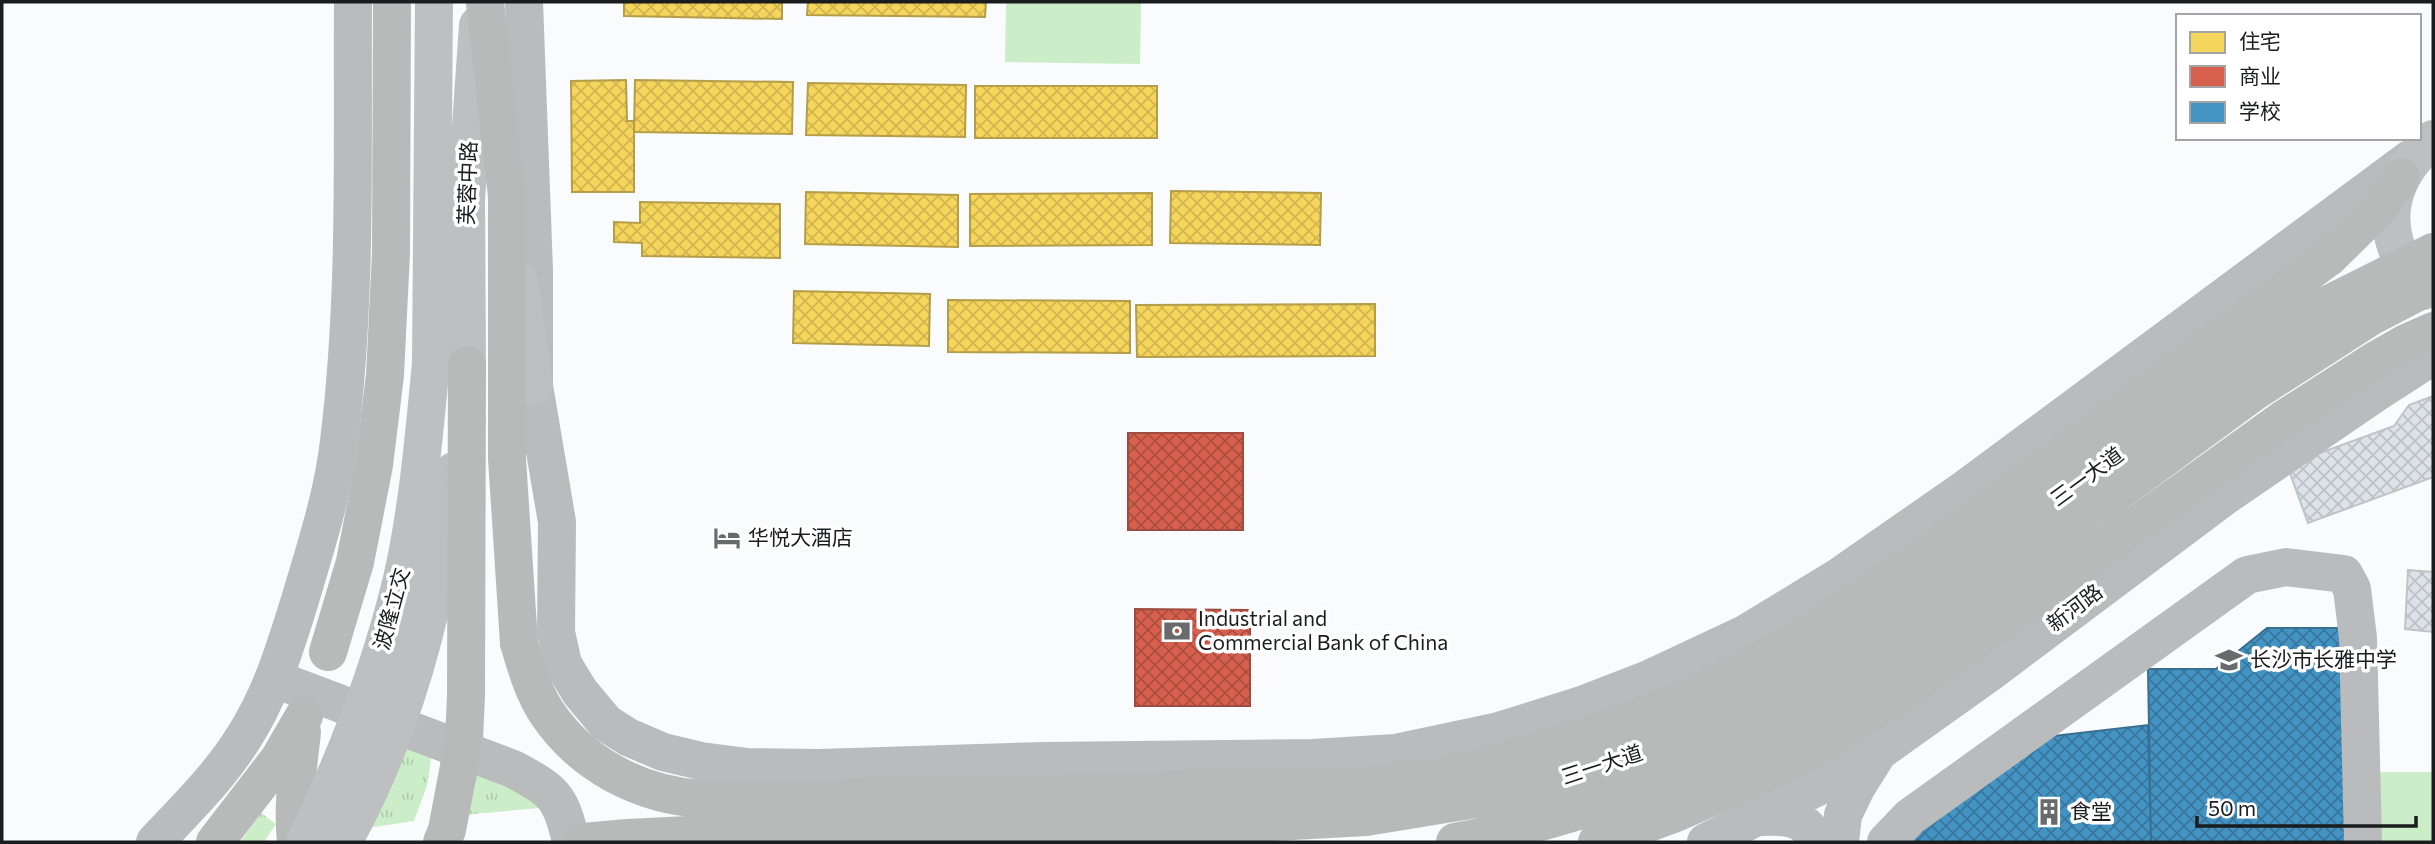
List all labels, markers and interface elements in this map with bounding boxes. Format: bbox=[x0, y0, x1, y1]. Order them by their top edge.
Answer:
legend bbox=[2176, 14, 2421, 140]
text: 住宅 bbox=[2239, 28, 2281, 53]
text: 商业 bbox=[2239, 63, 2281, 88]
text: 学校 bbox=[2239, 98, 2281, 123]
street label: 芙蓉中路 bbox=[453, 141, 480, 225]
street label: 三一大道 bbox=[2045, 441, 2127, 511]
hotel icon: 华悦大酒店 bbox=[712, 523, 742, 553]
place label: 华悦大酒店 bbox=[748, 524, 853, 549]
street label: 波隆立交 bbox=[368, 565, 413, 652]
street label: 新河路 bbox=[2041, 578, 2107, 636]
place label: Industrial and Commercial Bank of China bbox=[1198, 605, 1448, 654]
bank icon: Industrial and Commercial Bank of China bbox=[1162, 616, 1192, 646]
school or university icon: 长沙市长雅中学 bbox=[2214, 645, 2244, 675]
place label: 长沙市长雅中学 bbox=[2250, 646, 2397, 671]
street label: 三一大道 bbox=[1558, 739, 1645, 788]
scale bar bbox=[2197, 784, 2416, 828]
text: 50 m bbox=[2208, 795, 2256, 820]
building icon: 食堂 bbox=[2034, 797, 2064, 827]
place label: 食堂 bbox=[2070, 798, 2112, 823]

